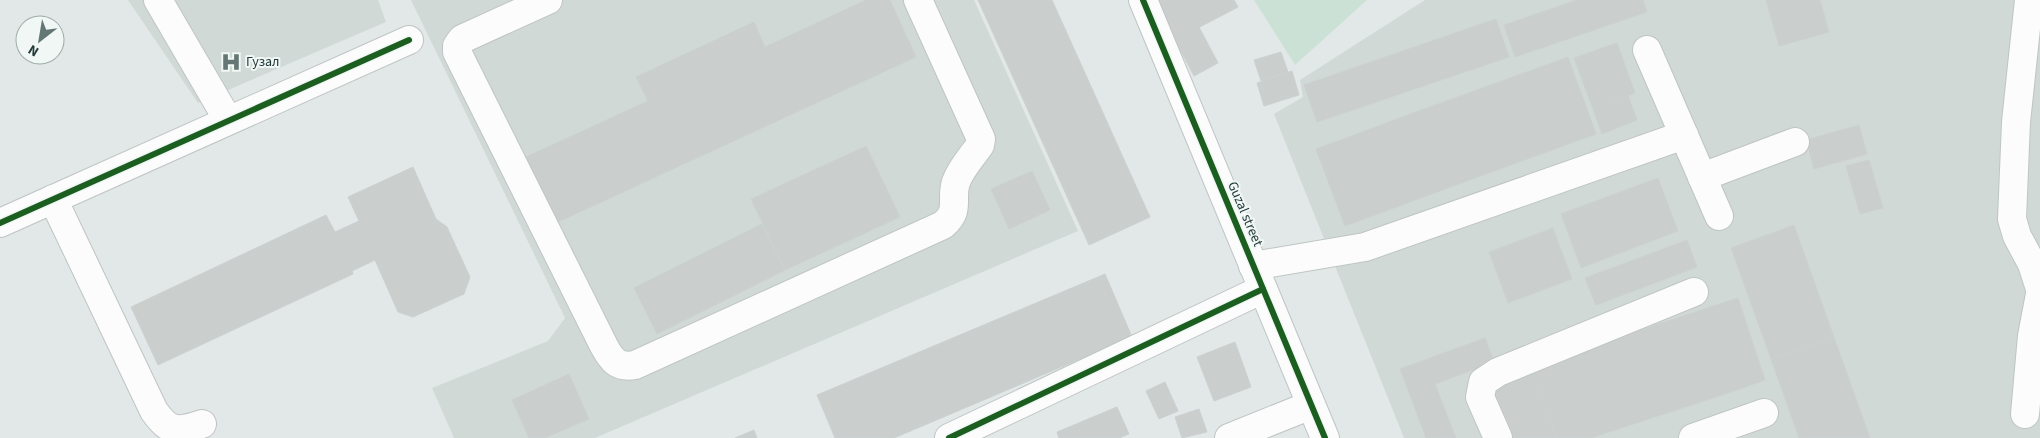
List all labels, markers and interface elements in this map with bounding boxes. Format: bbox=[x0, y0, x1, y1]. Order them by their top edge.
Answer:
north arrow bbox=[15, 15, 65, 65]
text: N bbox=[25, 39, 43, 61]
hospital icon: Гузал bbox=[220, 51, 242, 73]
place label: Гузал bbox=[246, 52, 280, 72]
street label: Guzal street bbox=[1222, 178, 1268, 250]

